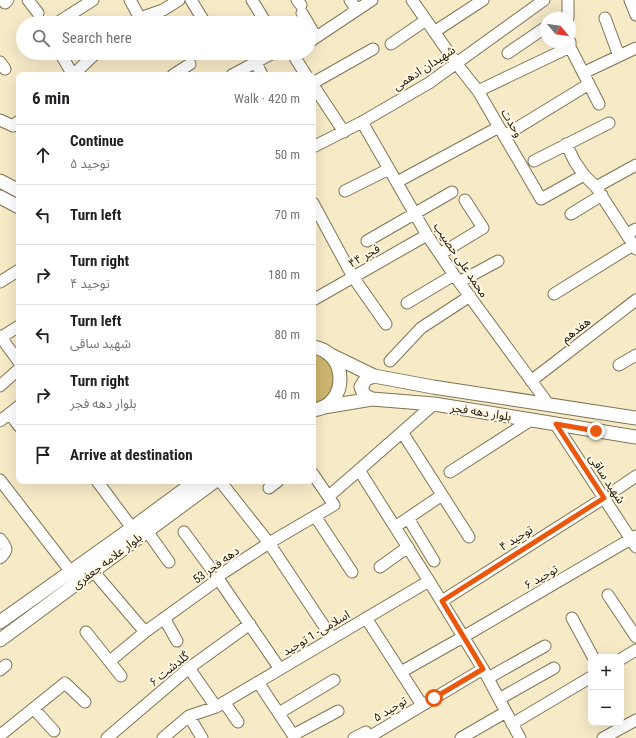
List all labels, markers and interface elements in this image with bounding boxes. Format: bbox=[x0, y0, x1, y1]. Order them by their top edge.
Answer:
north arrow bbox=[540, 12, 576, 48]
search box bbox=[16, 16, 316, 60]
icon: search bbox=[30, 27, 52, 49]
text: Search here bbox=[62, 29, 132, 47]
street label: شهیدان ادهمی bbox=[390, 43, 458, 93]
text: 6 min bbox=[32, 88, 70, 108]
text: Walk · 420 m bbox=[234, 91, 300, 106]
street label: وحدت bbox=[498, 106, 526, 140]
text: Continue bbox=[70, 132, 124, 150]
icon: ahead bbox=[32, 144, 54, 166]
text: 50 m bbox=[274, 147, 300, 162]
text: توحید ۵ bbox=[70, 156, 110, 171]
icon: left bbox=[32, 204, 54, 226]
text: Turn left bbox=[70, 206, 121, 224]
text: 70 m bbox=[274, 207, 300, 222]
street label: محمد علی حصیب bbox=[431, 220, 491, 300]
street label: فجر ۴۴ bbox=[346, 241, 382, 271]
text: Turn right bbox=[70, 252, 129, 270]
icon: right bbox=[32, 264, 54, 286]
text: 180 m bbox=[268, 267, 300, 282]
text: توحید ۴ bbox=[70, 276, 110, 291]
text: Turn left bbox=[70, 312, 121, 330]
street label: هفدهم bbox=[559, 314, 595, 347]
icon: left bbox=[32, 324, 54, 346]
text: 80 m bbox=[274, 327, 300, 342]
text: شهید ساقی bbox=[70, 336, 131, 351]
text: Turn right bbox=[70, 372, 129, 390]
icon: right bbox=[32, 384, 54, 406]
text: 40 m bbox=[274, 387, 300, 402]
text: بلوار دهه فجر bbox=[70, 396, 137, 411]
street label: بلوار دهه فجر bbox=[449, 400, 512, 424]
route end bbox=[587, 422, 605, 440]
icon: arrive bbox=[32, 444, 54, 466]
text: Arrive at destination bbox=[70, 446, 193, 464]
street label: شهید ساقی bbox=[586, 452, 628, 506]
street label: توحید ۴ bbox=[497, 522, 536, 554]
street label: بلوار علامه جعفری bbox=[69, 530, 145, 592]
street label: دهه فجر 53 bbox=[190, 543, 242, 586]
street label: توحید ۶ bbox=[522, 562, 561, 592]
street label: اسلامی- 1 توحید bbox=[280, 607, 352, 659]
street label: گلدشت ۶ bbox=[146, 648, 193, 689]
map controls bbox=[588, 654, 624, 726]
button: + bbox=[588, 654, 624, 690]
route start bbox=[425, 689, 443, 707]
button: − bbox=[588, 690, 624, 726]
street label: توحید ۵ bbox=[371, 693, 410, 725]

